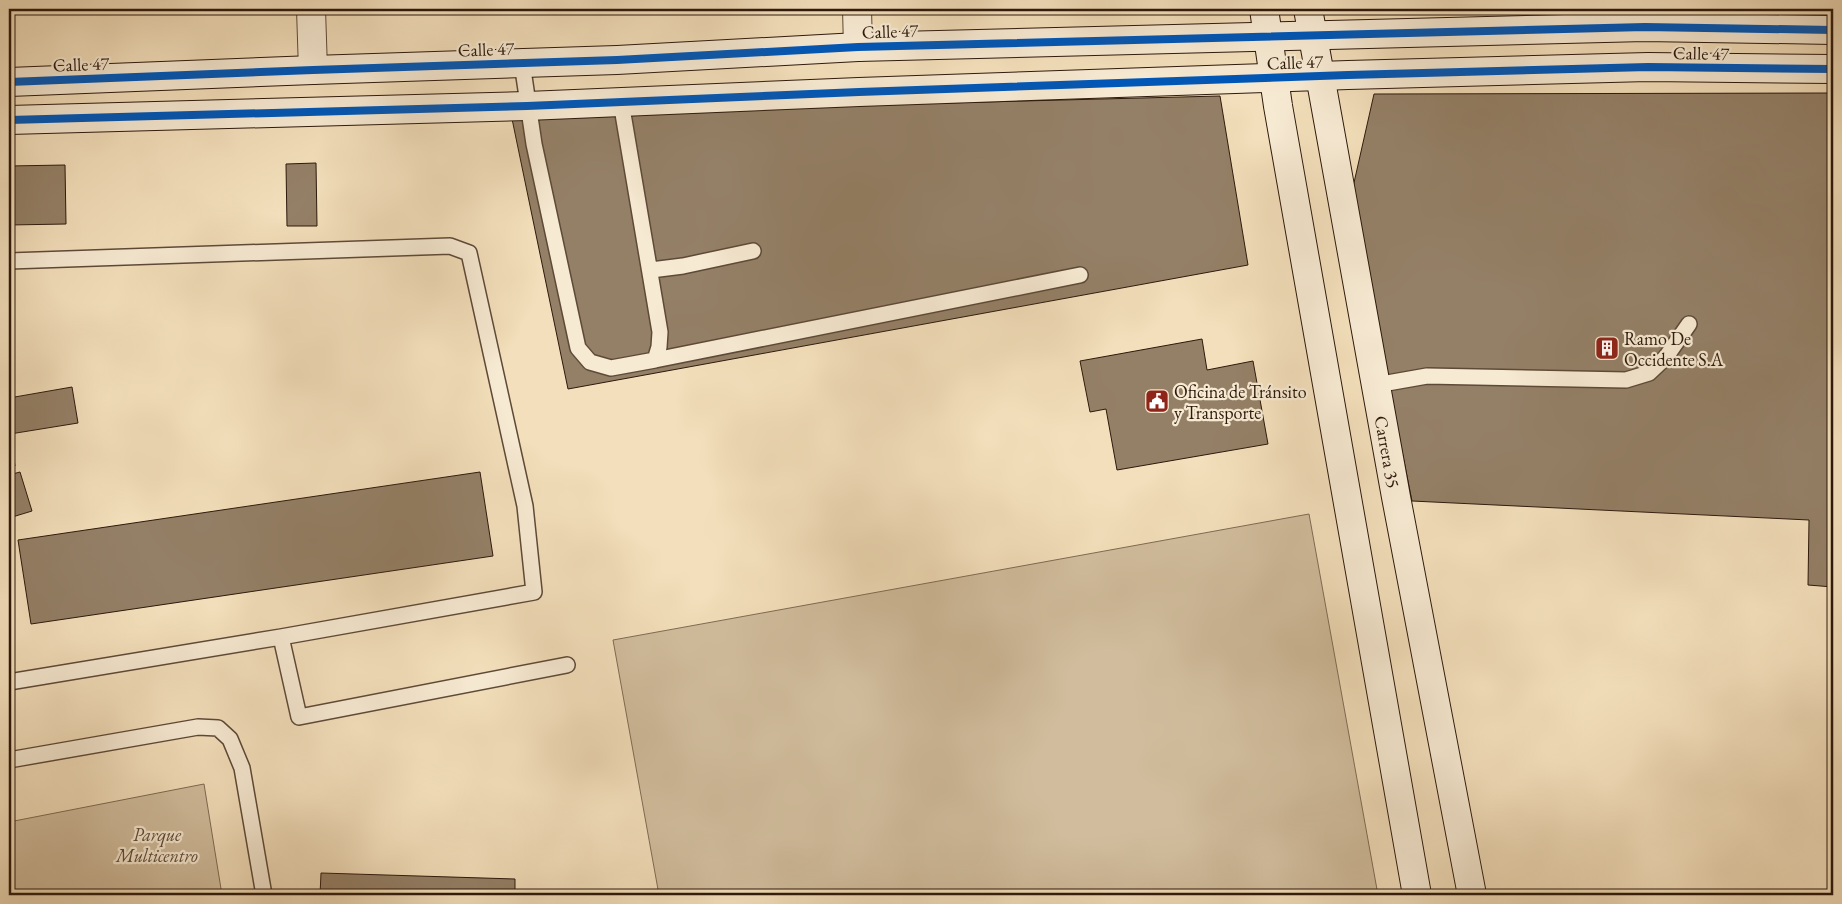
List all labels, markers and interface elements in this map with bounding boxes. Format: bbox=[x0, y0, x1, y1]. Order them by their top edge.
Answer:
street label: Calle 47 bbox=[861, 19, 919, 43]
street label: Calle 47 bbox=[457, 37, 515, 61]
street label: Calle 47 bbox=[1673, 41, 1730, 65]
street label: Calle 47 bbox=[1266, 50, 1324, 74]
street label: Calle 47 bbox=[52, 52, 110, 76]
place label: Ramo De Occidente S.A bbox=[1624, 327, 1724, 371]
building icon: Ramo De Occidente S.A bbox=[1594, 335, 1620, 361]
place label: Oficina de Tránsito y Transporte bbox=[1174, 380, 1307, 424]
public building icon: Oficina de Tránsito y Transporte bbox=[1144, 388, 1170, 414]
street label: Carrera 35 bbox=[1370, 414, 1406, 490]
park label: Parque Multicentro bbox=[115, 823, 198, 867]

